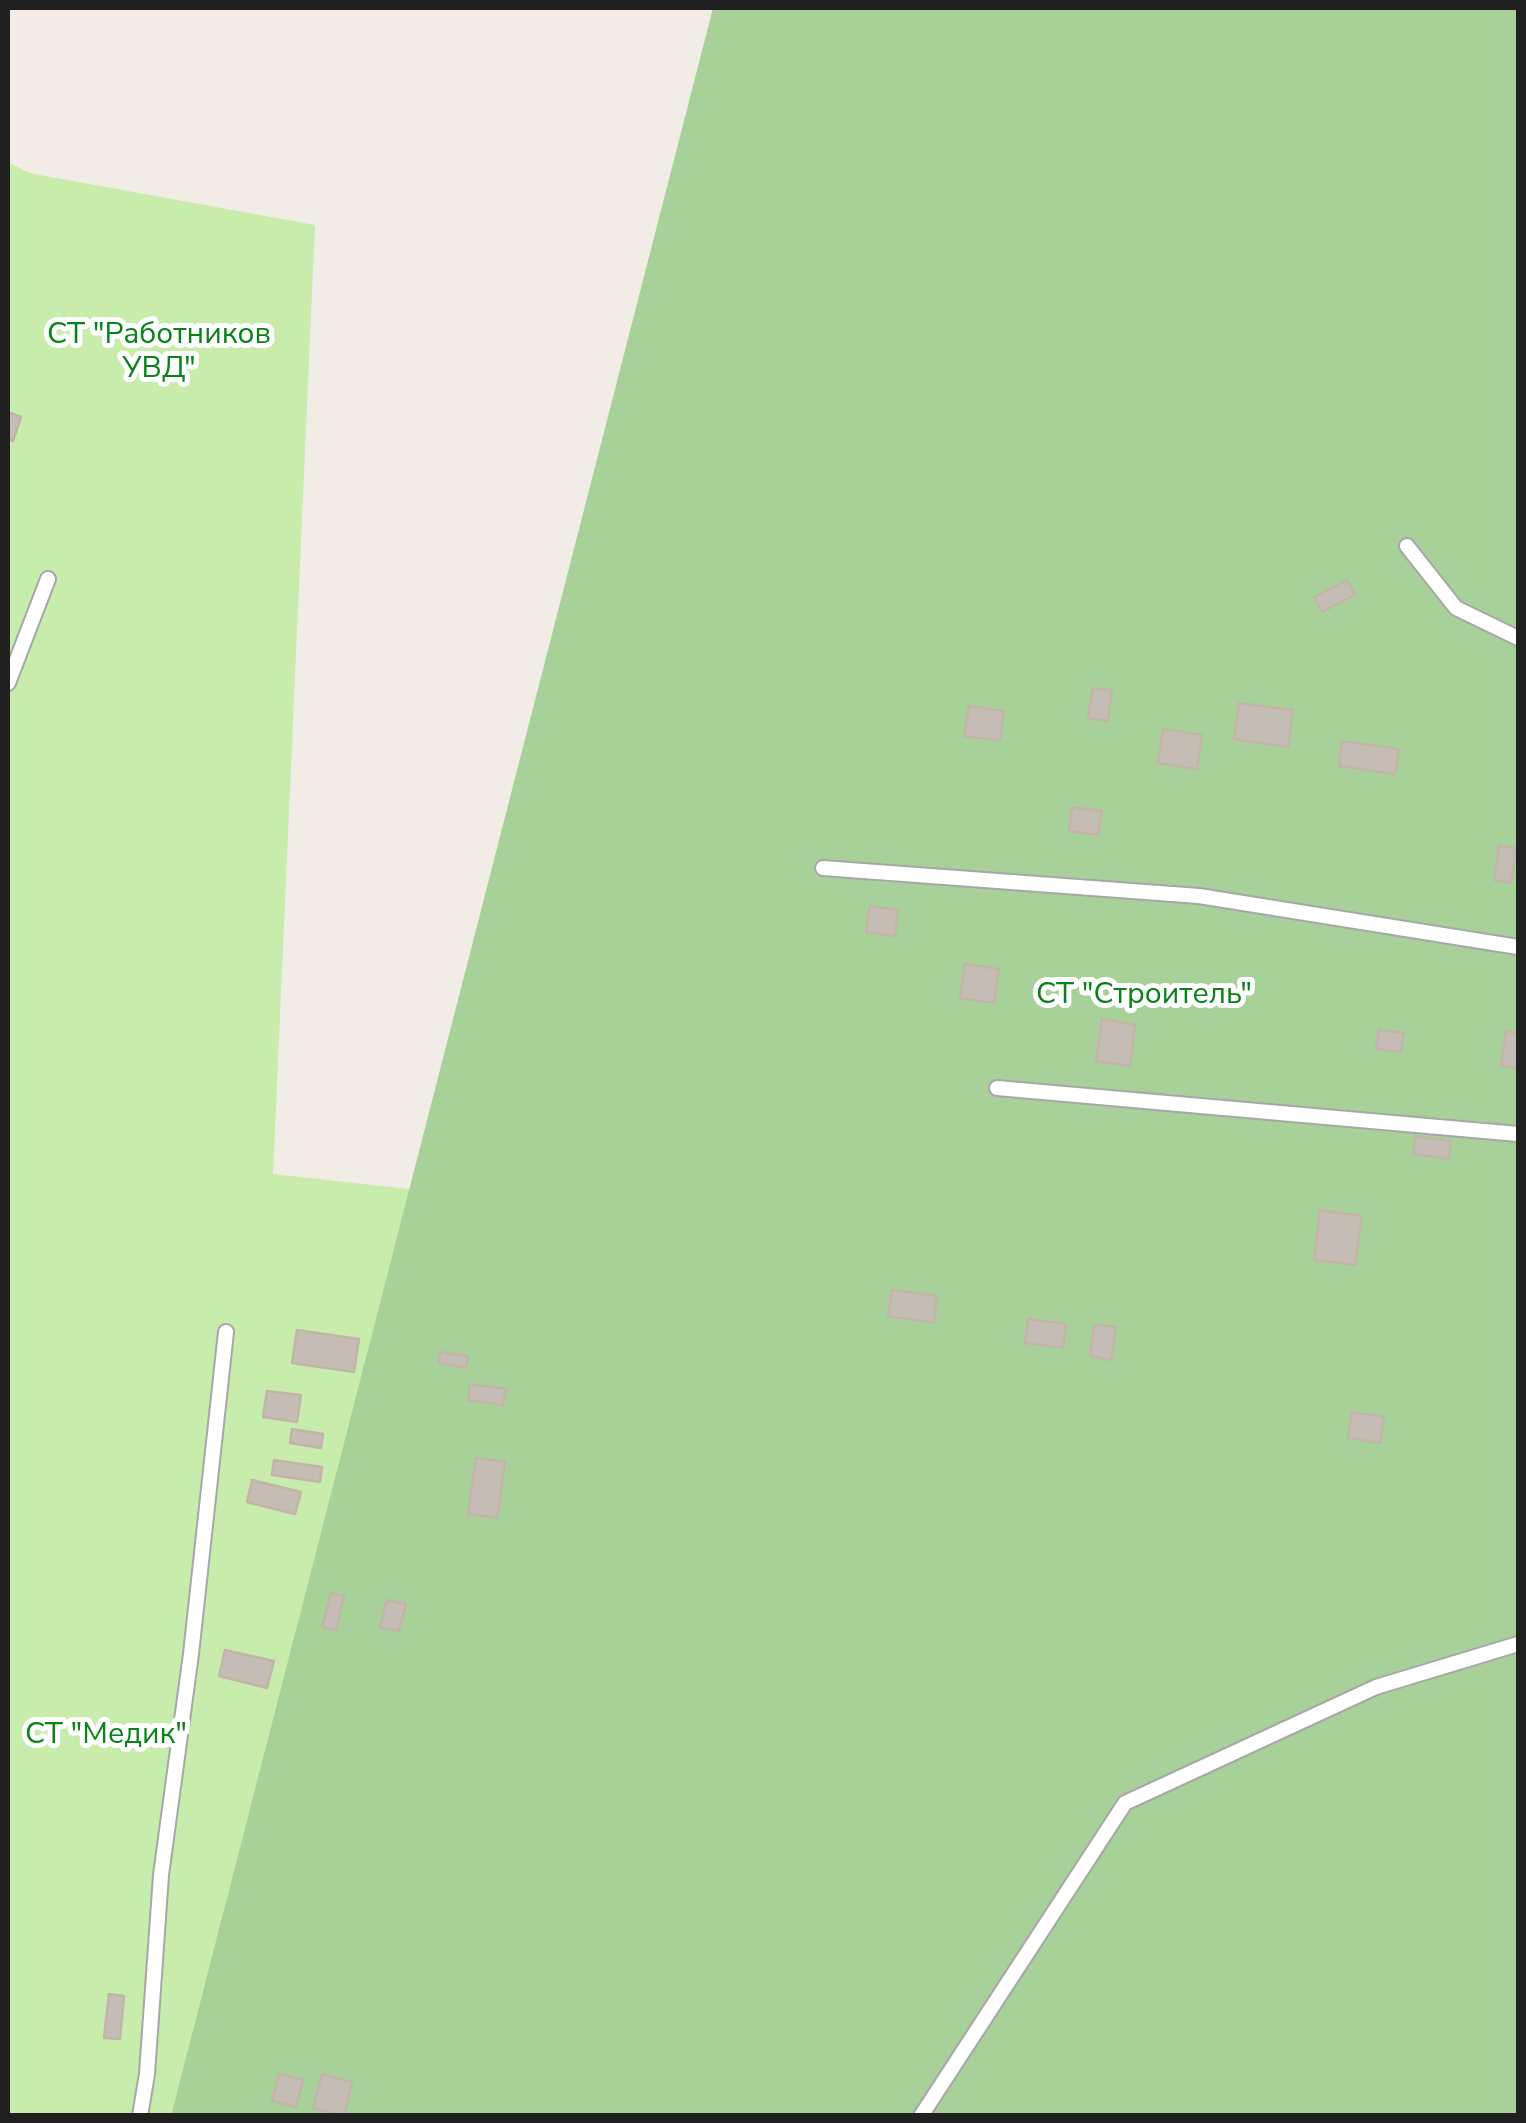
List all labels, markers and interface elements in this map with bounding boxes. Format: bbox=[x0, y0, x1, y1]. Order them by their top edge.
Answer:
park label: СТ "Работников УВД" bbox=[47, 318, 271, 388]
park label: СТ "Строитель" bbox=[1036, 978, 1252, 1014]
park label: СТ "Медик" bbox=[25, 1718, 187, 1754]

